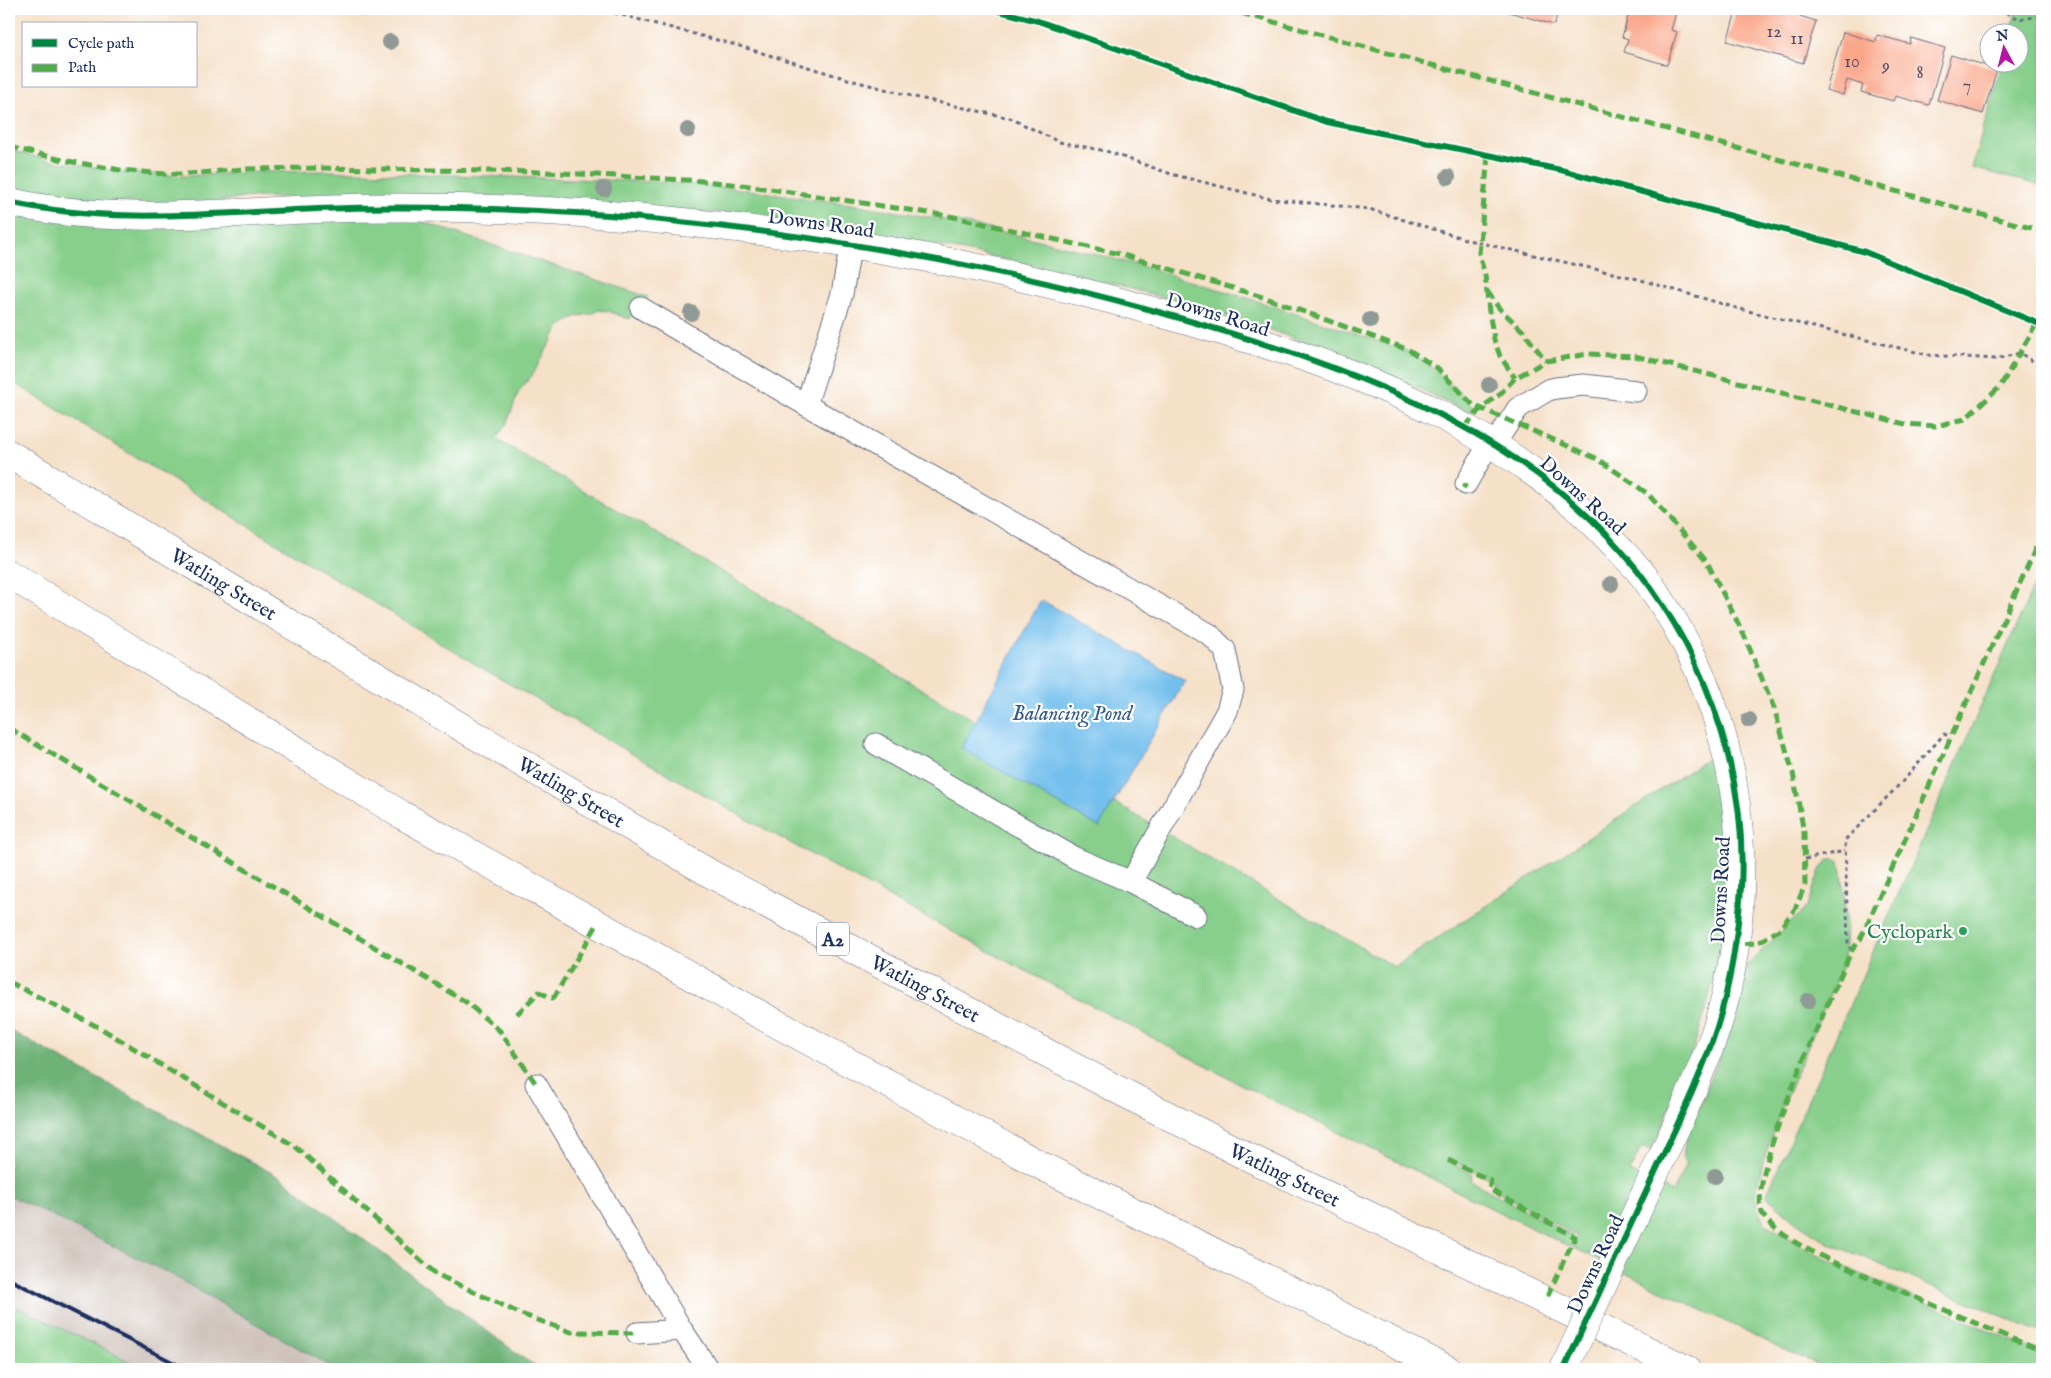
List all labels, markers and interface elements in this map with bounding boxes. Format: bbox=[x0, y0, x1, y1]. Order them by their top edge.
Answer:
house number: 12 bbox=[1766, 21, 1782, 44]
legend bbox=[22, 22, 198, 88]
north arrow bbox=[1978, 22, 2028, 72]
text: N bbox=[1994, 26, 2010, 46]
house number: 11 bbox=[1790, 28, 1804, 51]
text: Cycle path bbox=[68, 34, 134, 53]
house number: 10 bbox=[1844, 51, 1860, 74]
house number: 9 bbox=[1881, 55, 1890, 78]
text: Path bbox=[68, 58, 96, 77]
house number: 8 bbox=[1916, 62, 1924, 85]
house number: 7 bbox=[1963, 75, 1971, 98]
street label: Downs Road bbox=[766, 205, 876, 244]
street label: Downs Road bbox=[1163, 288, 1273, 343]
street label: Downs Road bbox=[1534, 451, 1630, 541]
street label: Watling Street bbox=[165, 543, 281, 627]
water label: Balancing Pond bbox=[1012, 701, 1134, 728]
street label: Watling Street bbox=[513, 752, 629, 834]
street label: Downs Road bbox=[1706, 836, 1737, 944]
place label: Cyclopark bbox=[1867, 920, 1953, 945]
road number: A2 bbox=[817, 922, 849, 956]
marker: Cyclopark bbox=[1957, 925, 1969, 937]
street label: Watling Street bbox=[866, 950, 984, 1029]
street label: Watling Street bbox=[1225, 1139, 1344, 1214]
street label: Downs Road bbox=[1562, 1211, 1630, 1318]

